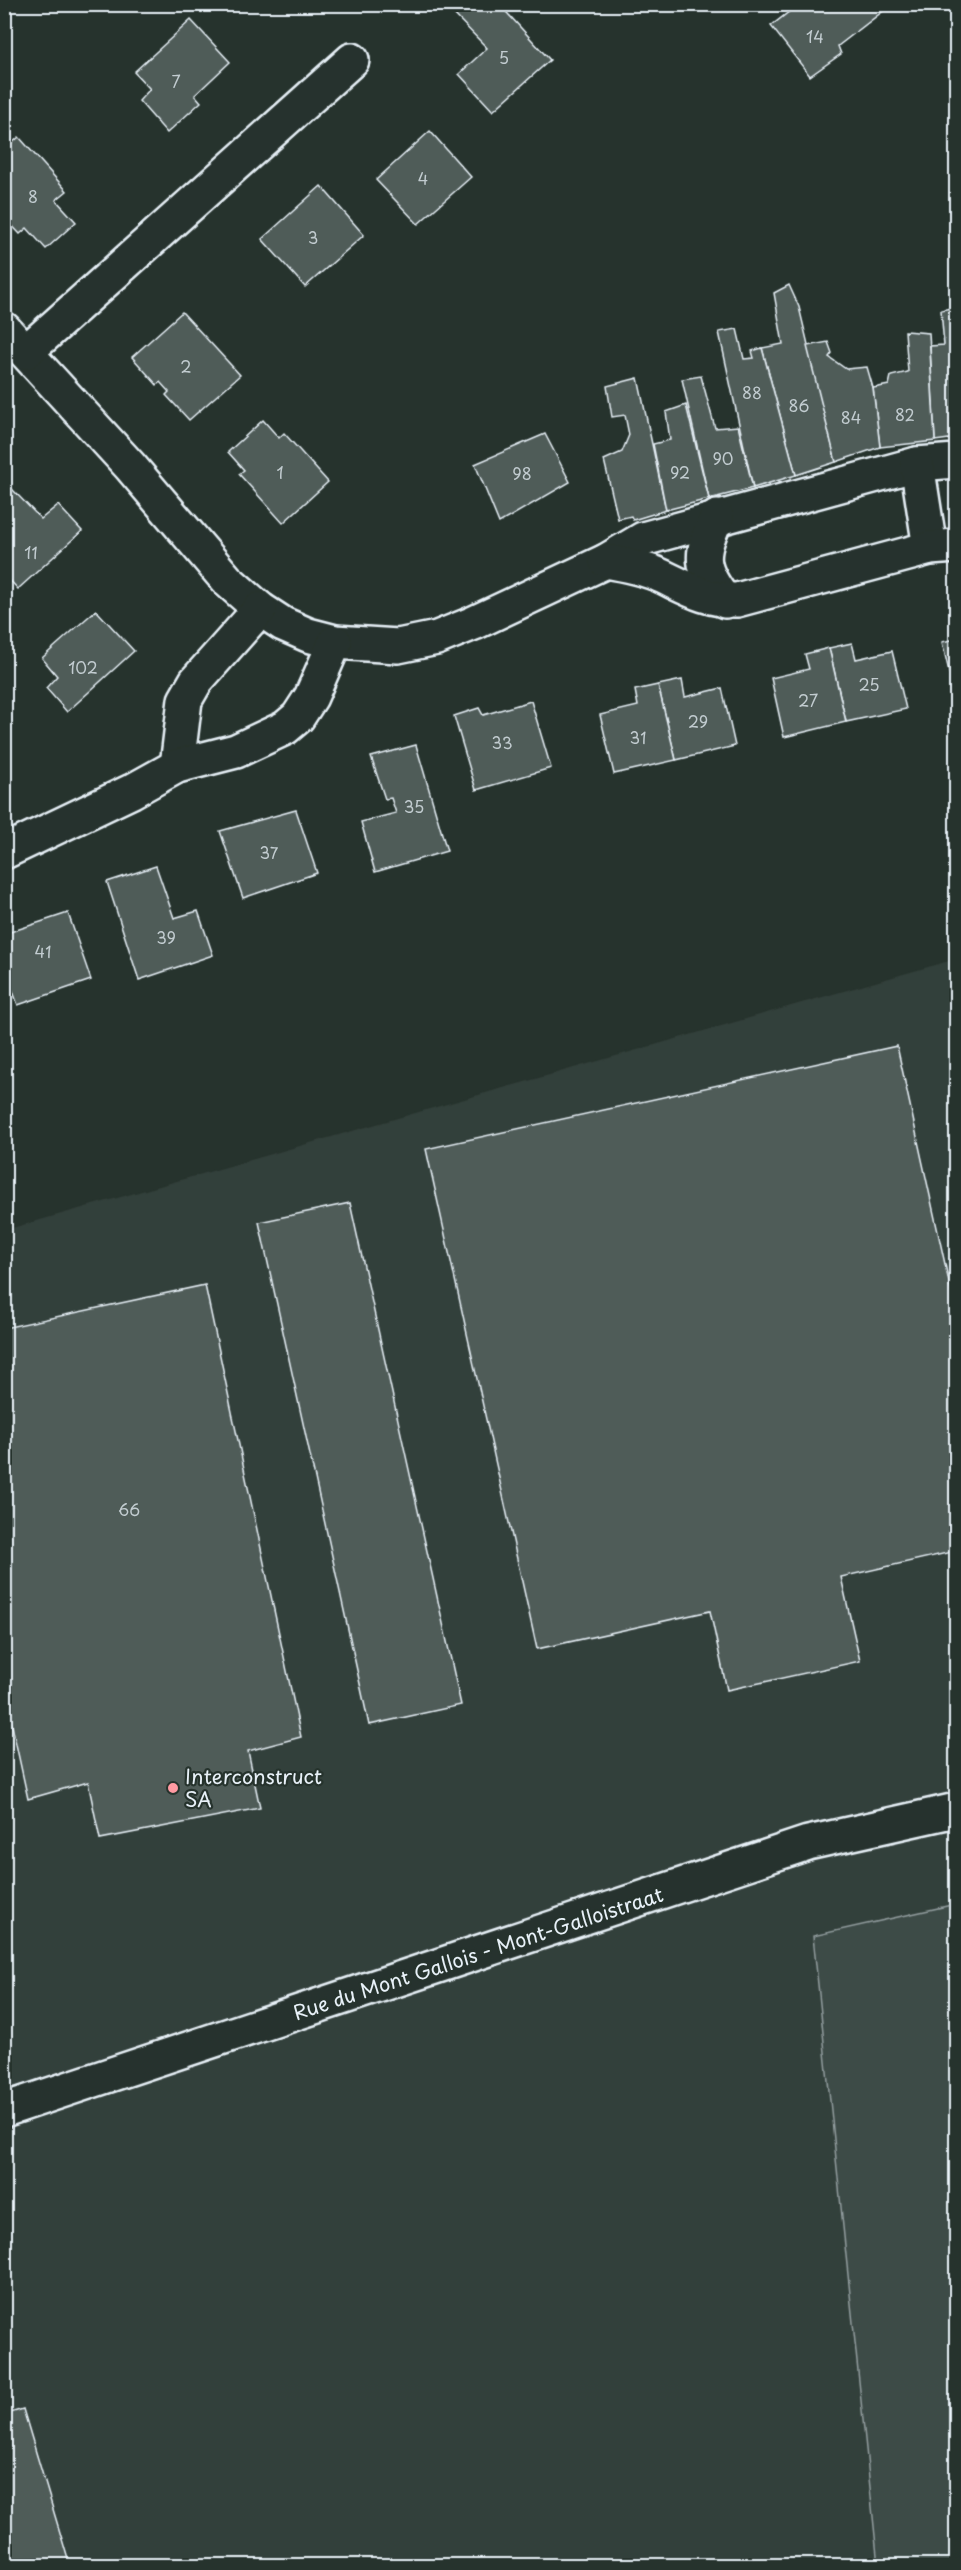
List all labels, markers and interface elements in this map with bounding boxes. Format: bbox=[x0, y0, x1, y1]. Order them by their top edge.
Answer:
house number: 14 bbox=[806, 24, 824, 48]
house number: 5 bbox=[499, 45, 509, 69]
house number: 7 bbox=[171, 69, 181, 93]
house number: 4 bbox=[418, 166, 428, 190]
house number: 8 bbox=[28, 184, 38, 208]
house number: 3 bbox=[308, 225, 318, 249]
house number: 2 bbox=[180, 354, 192, 378]
house number: 88 bbox=[742, 380, 762, 404]
house number: 86 bbox=[789, 393, 809, 417]
house number: 82 bbox=[895, 402, 915, 426]
house number: 84 bbox=[841, 405, 861, 429]
house number: 90 bbox=[712, 446, 734, 470]
house number: 1 bbox=[276, 460, 284, 484]
house number: 92 bbox=[670, 460, 690, 484]
house number: 98 bbox=[512, 461, 532, 485]
house number: 11 bbox=[24, 540, 38, 564]
house number: 102 bbox=[68, 655, 98, 679]
house number: 25 bbox=[858, 672, 880, 696]
house number: 27 bbox=[798, 688, 818, 712]
house number: 29 bbox=[688, 709, 708, 733]
house number: 31 bbox=[630, 725, 646, 749]
house number: 33 bbox=[491, 730, 513, 754]
house number: 35 bbox=[404, 794, 424, 818]
house number: 37 bbox=[260, 840, 279, 864]
house number: 39 bbox=[156, 925, 176, 949]
house number: 41 bbox=[35, 939, 51, 963]
house number: 66 bbox=[118, 1497, 140, 1521]
place label: Interconstruct SA bbox=[185, 1761, 322, 1814]
marker: Interconstruct SA bbox=[166, 1781, 180, 1795]
street label: Rue du Mont Gallois - Mont-Galloistraat bbox=[289, 1879, 667, 2027]

